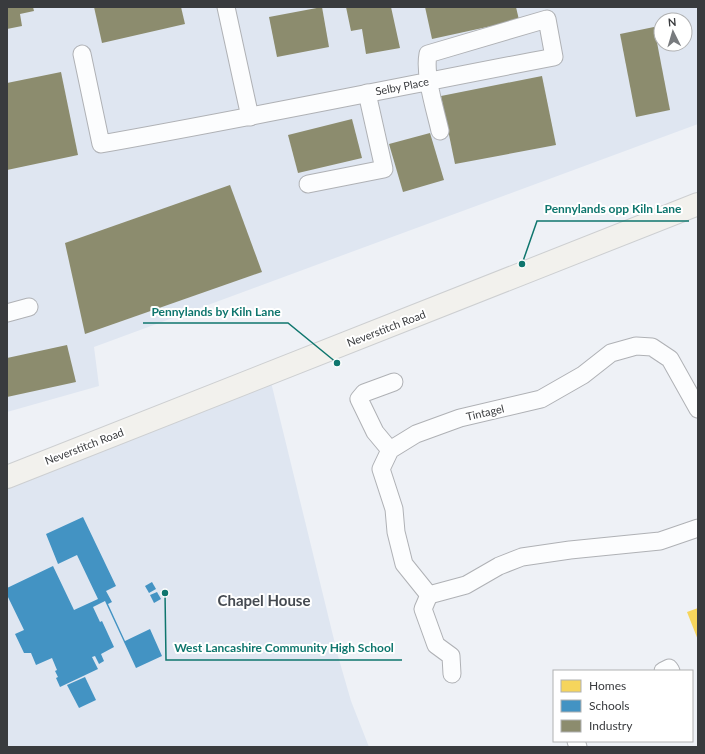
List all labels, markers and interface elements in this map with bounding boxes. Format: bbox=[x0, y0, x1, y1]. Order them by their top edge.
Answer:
north arrow bbox=[653, 12, 693, 52]
text: N bbox=[667, 15, 677, 28]
street label: Selby Place bbox=[374, 74, 430, 98]
callout: Pennylands opp Kiln Lane bbox=[537, 197, 689, 221]
text: Pennylands opp Kiln Lane bbox=[545, 201, 682, 216]
callout: Pennylands by Kiln Lane bbox=[143, 299, 288, 323]
text: Pennylands by Kiln Lane bbox=[151, 304, 281, 319]
street label: Neverstitch Road bbox=[345, 307, 427, 349]
street label: Tintagel bbox=[465, 401, 505, 423]
street label: Neverstitch Road bbox=[43, 425, 125, 467]
district label: Chapel House bbox=[218, 591, 310, 609]
callout: West Lancashire Community High School bbox=[166, 636, 402, 660]
text: West Lancashire Community High School bbox=[174, 640, 394, 655]
legend bbox=[553, 670, 693, 742]
text: Homes bbox=[589, 678, 626, 693]
text: Schools bbox=[589, 698, 630, 713]
text: Industry bbox=[589, 718, 633, 733]

